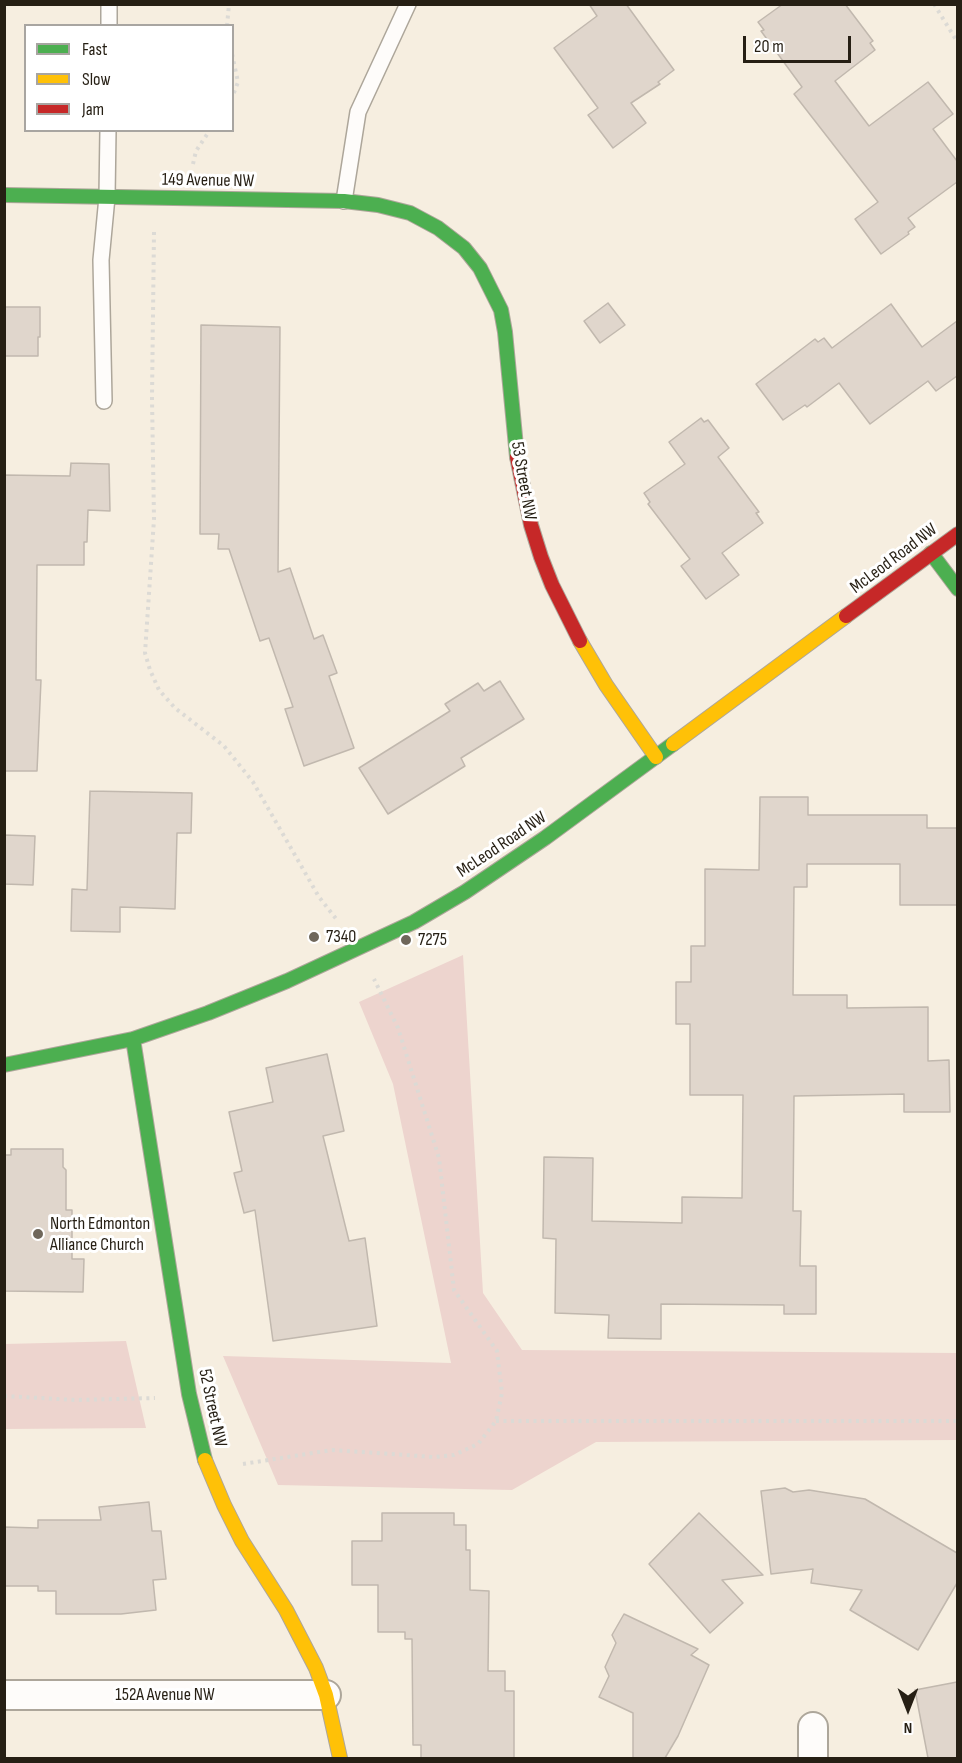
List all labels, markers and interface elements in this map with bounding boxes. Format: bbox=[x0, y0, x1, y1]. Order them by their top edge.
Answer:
legend bbox=[24, 24, 234, 132]
scale bar bbox=[746, 24, 854, 62]
text: 20 m bbox=[754, 36, 784, 57]
text: Fast bbox=[82, 39, 107, 60]
text: Slow bbox=[82, 69, 111, 90]
text: Jam bbox=[82, 99, 104, 120]
street label: 149 Avenue NW bbox=[162, 169, 254, 193]
street label: 53 Street NW bbox=[505, 440, 541, 522]
street label: McLeod Road NW bbox=[846, 519, 942, 599]
street label: McLeod Road NW bbox=[453, 807, 551, 883]
place label: 7340 bbox=[326, 926, 356, 948]
place label: 7275 bbox=[418, 929, 447, 951]
marker: 7340 bbox=[307, 930, 321, 944]
marker: 7275 bbox=[399, 933, 413, 947]
place label: North Edmonton Alliance Church bbox=[50, 1213, 150, 1256]
marker: North Edmonton Alliance Church bbox=[31, 1227, 45, 1241]
street label: 52 Street NW bbox=[193, 1367, 231, 1449]
north arrow bbox=[878, 1679, 938, 1739]
street label: 152A Avenue NW bbox=[115, 1684, 215, 1706]
text: N bbox=[904, 1718, 912, 1737]

